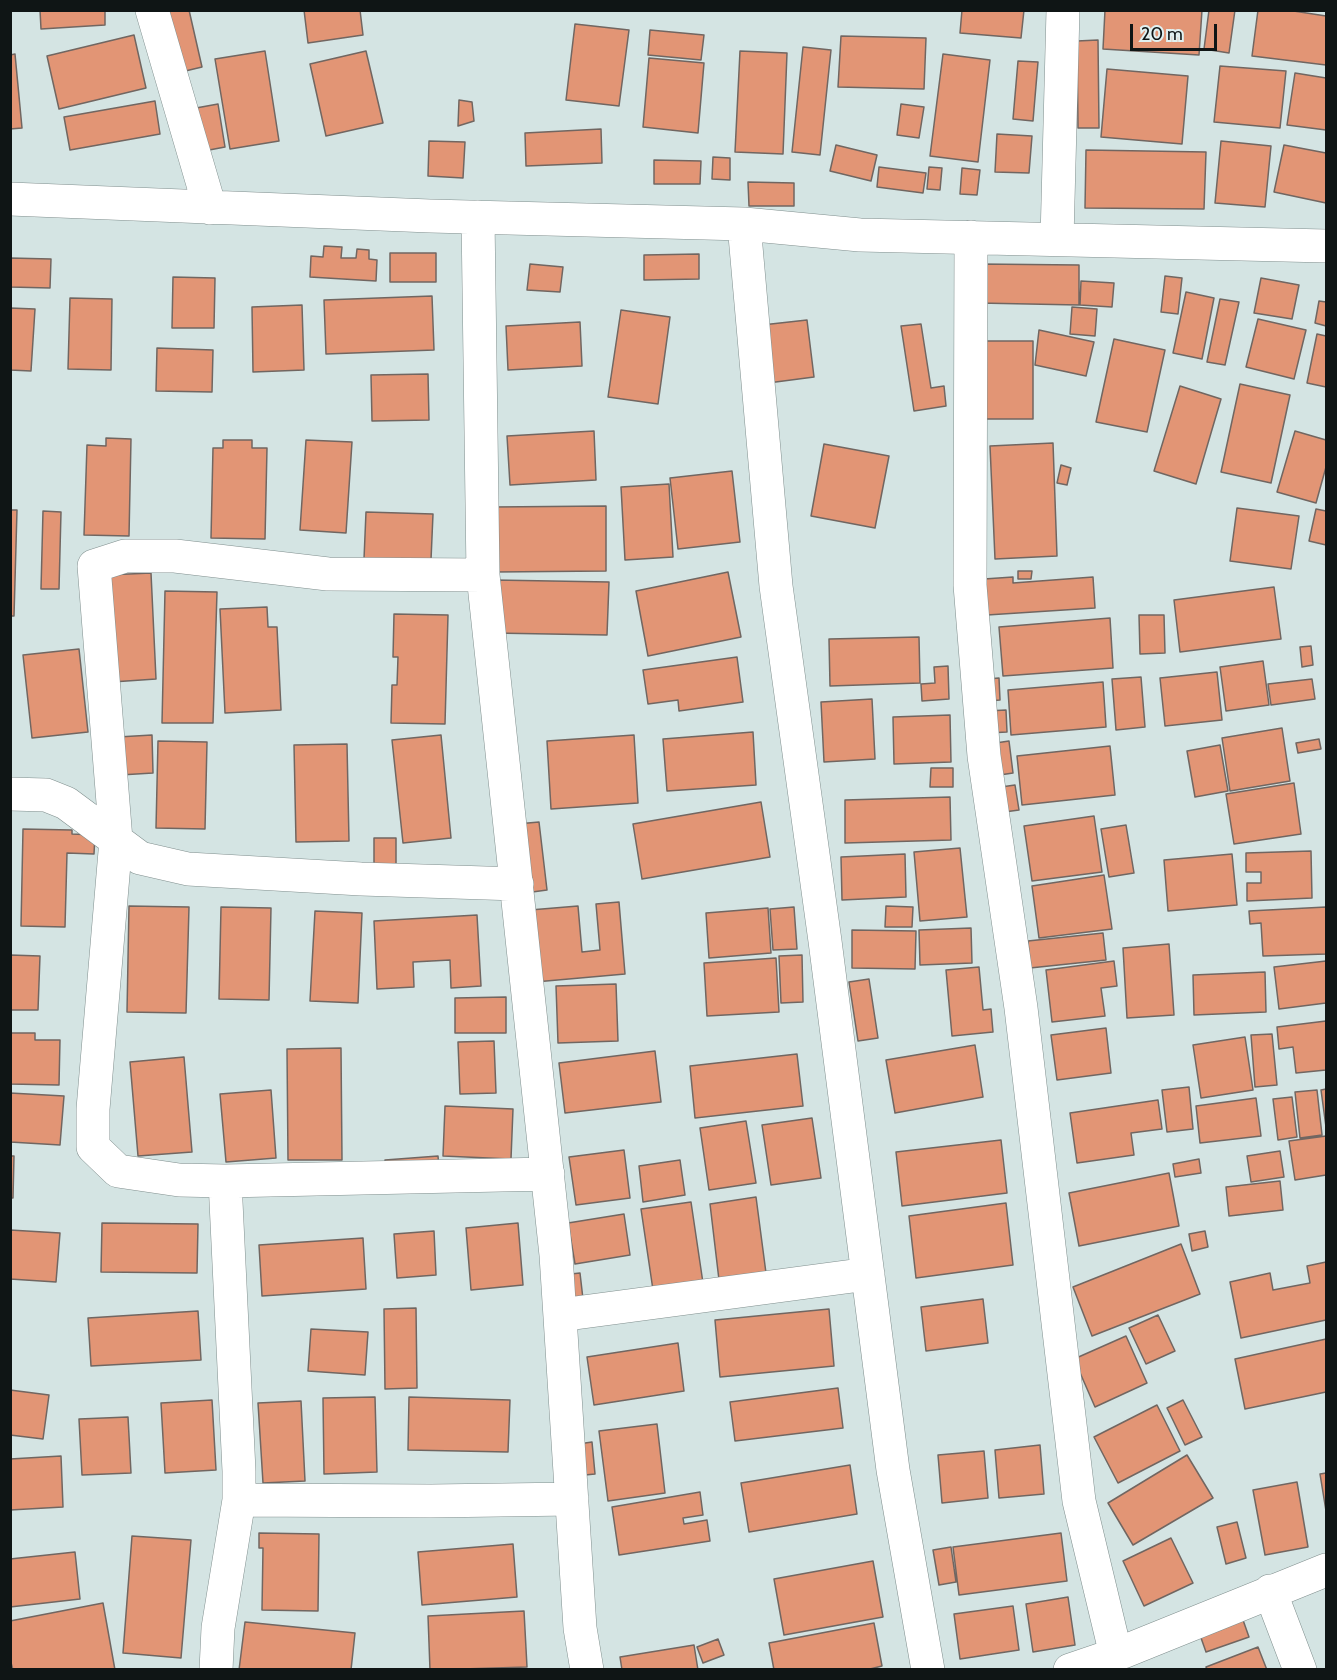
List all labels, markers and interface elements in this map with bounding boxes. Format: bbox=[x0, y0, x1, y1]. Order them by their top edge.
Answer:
scale bar bbox=[1133, 12, 1220, 50]
text: 20 m bbox=[1141, 23, 1183, 45]

